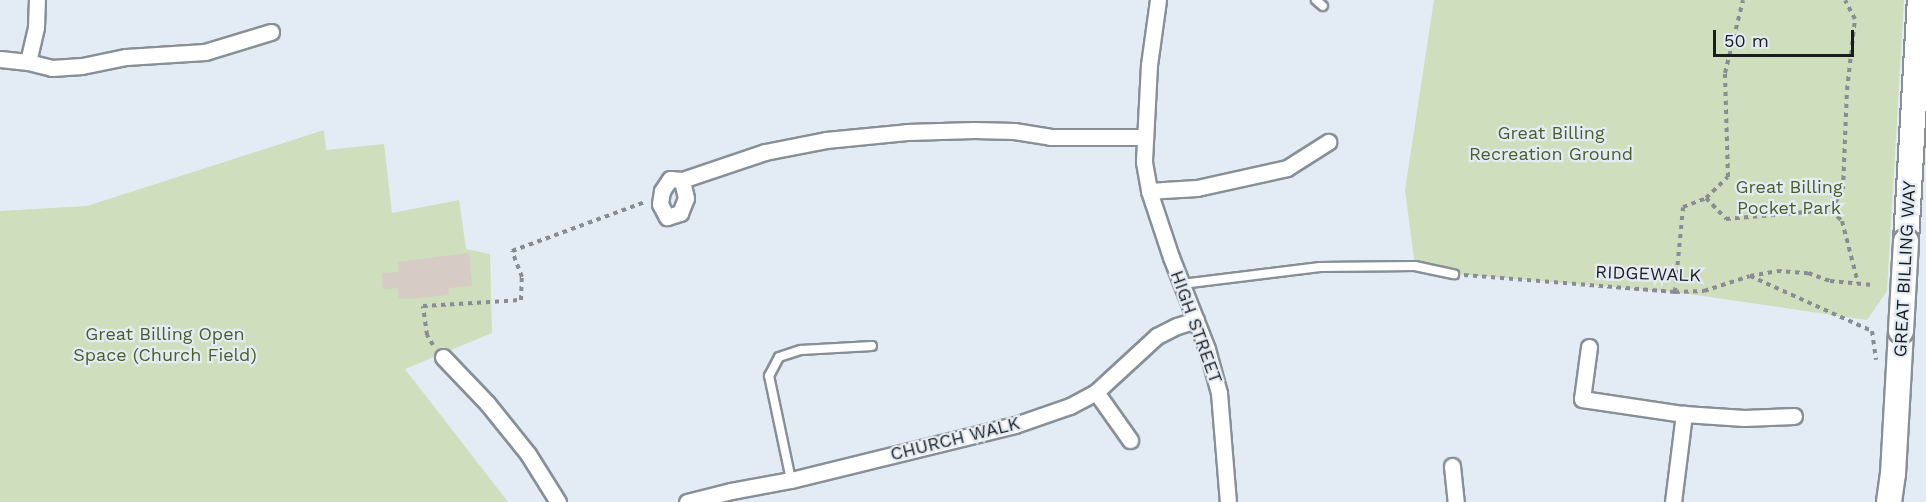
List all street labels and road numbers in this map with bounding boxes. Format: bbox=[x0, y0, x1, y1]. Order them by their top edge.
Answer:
street label: GREAT BILLING WAY bbox=[1890, 180, 1920, 358]
street label: RIDGEWALK bbox=[1595, 261, 1701, 287]
street label: HIGH STREET bbox=[1166, 268, 1226, 386]
street label: CHURCH WALK bbox=[888, 412, 1022, 466]

